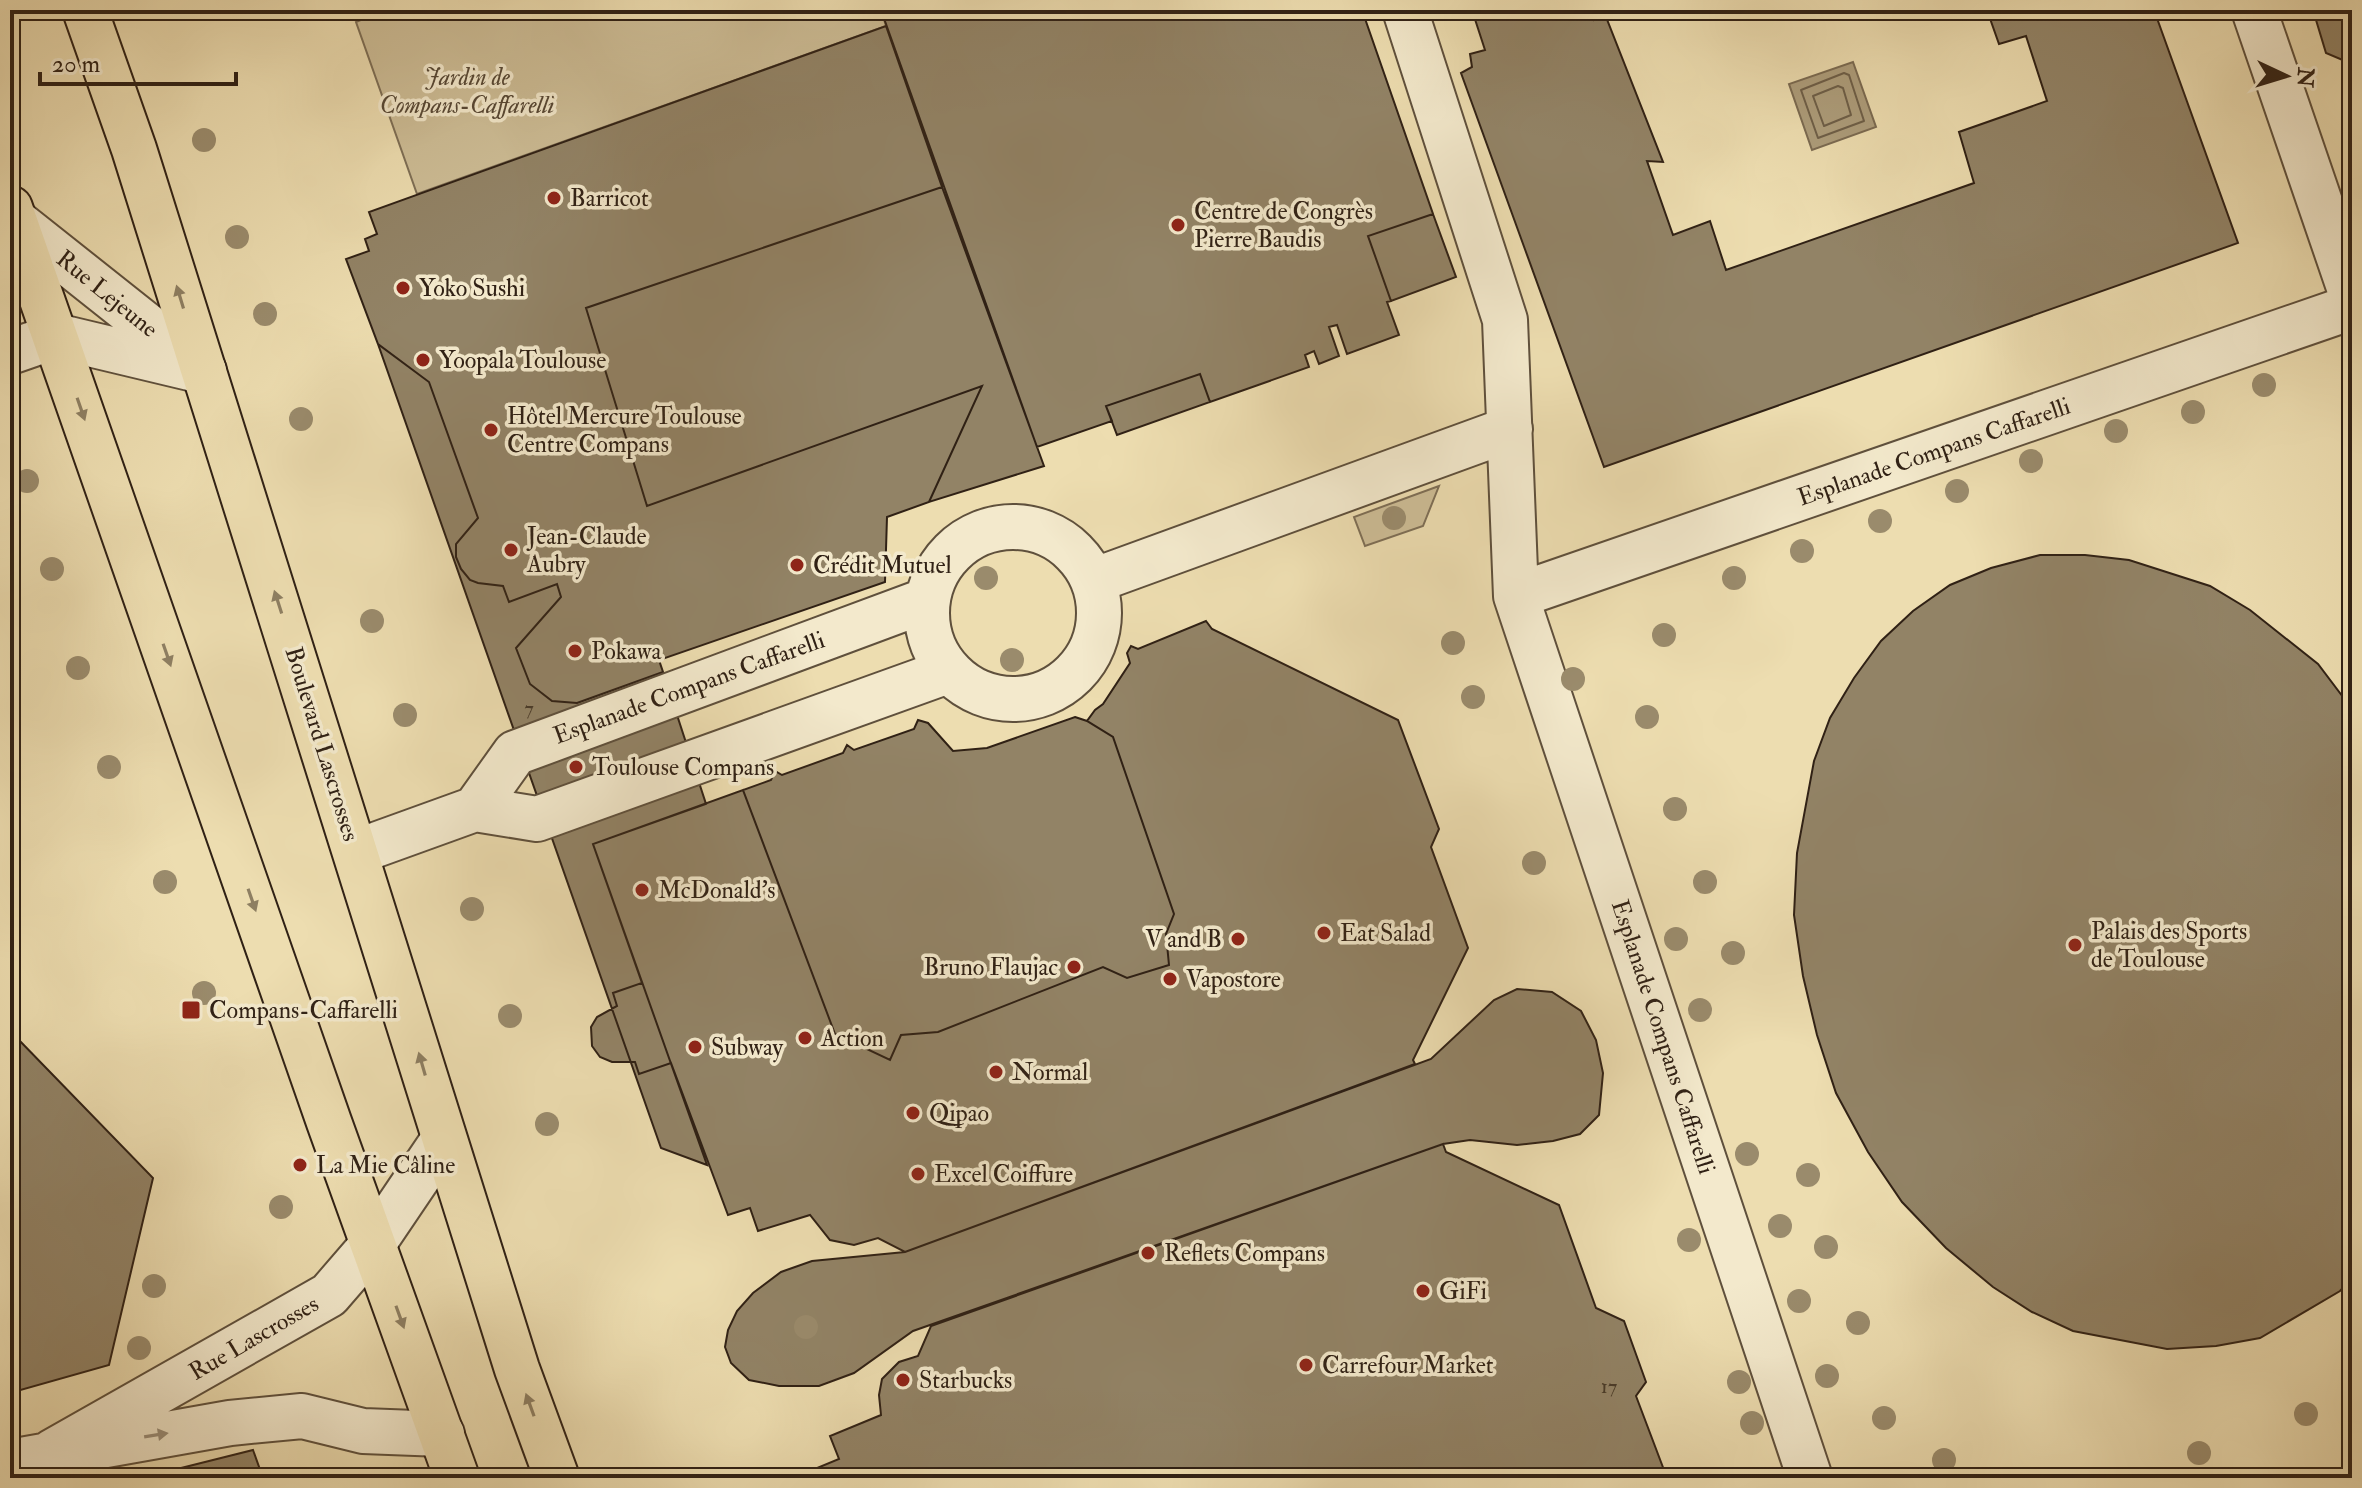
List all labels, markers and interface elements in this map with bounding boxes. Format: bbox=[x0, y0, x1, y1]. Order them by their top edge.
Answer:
scale bar bbox=[40, 36, 236, 86]
north arrow bbox=[2246, 36, 2326, 116]
text: 20 m bbox=[52, 49, 101, 80]
park label: Jardin de Compans-Caffarelli bbox=[380, 62, 555, 121]
text: N bbox=[2290, 66, 2320, 88]
place label: Barricot bbox=[570, 183, 649, 214]
marker: Barricot bbox=[545, 189, 563, 207]
place label: Centre de Congrès Pierre Baudis bbox=[1194, 196, 1373, 255]
marker: Centre de Congrès Pierre Baudis bbox=[1169, 216, 1187, 234]
street label: Rue Lejeune bbox=[50, 243, 164, 345]
place label: Yoko Sushi bbox=[419, 273, 525, 304]
marker: Yoko Sushi bbox=[394, 279, 412, 297]
one-way arrow bbox=[174, 285, 186, 309]
place label: Yoopala Toulouse bbox=[439, 345, 606, 376]
marker: Yoopala Toulouse bbox=[414, 351, 432, 369]
street label: Esplanade Compans Caffarelli bbox=[1794, 391, 2074, 513]
one-way arrow bbox=[76, 397, 88, 421]
place label: Hôtel Mercure Toulouse Centre Compans bbox=[507, 401, 742, 460]
marker: Hôtel Mercure Toulouse Centre Compans bbox=[482, 421, 500, 439]
place label: Jean-Claude Aubry bbox=[526, 521, 647, 580]
marker: Jean-Claude Aubry bbox=[502, 541, 520, 559]
place label: Crédit Mutuel bbox=[813, 550, 952, 581]
marker: Crédit Mutuel bbox=[788, 556, 806, 574]
one-way arrow bbox=[271, 590, 283, 614]
street label: Esplanade Compans Caffarelli bbox=[549, 624, 829, 752]
place label: Pokawa bbox=[591, 636, 662, 667]
marker: Pokawa bbox=[566, 642, 584, 660]
one-way arrow bbox=[161, 643, 174, 667]
street label: Boulevard Lascrosses bbox=[278, 643, 366, 845]
house number: 7 bbox=[524, 696, 534, 721]
place label: Toulouse Compans bbox=[592, 752, 774, 783]
marker: Toulouse Compans bbox=[567, 758, 585, 776]
place label: McDonald's bbox=[658, 875, 776, 906]
marker: McDonald's bbox=[633, 881, 651, 899]
one-way arrow bbox=[247, 889, 259, 913]
street label: Esplanade Compans Caffarelli bbox=[1604, 896, 1722, 1178]
place label: Palais des Sports de Toulouse bbox=[2091, 916, 2247, 975]
place label: Eat Salad bbox=[1340, 918, 1431, 949]
place label: V and B bbox=[1145, 924, 1222, 955]
marker: Eat Salad bbox=[1315, 924, 1333, 942]
marker: V and B bbox=[1229, 930, 1247, 948]
marker: Palais des Sports de Toulouse bbox=[2066, 936, 2084, 954]
place label: Bruno Flaujac bbox=[924, 952, 1058, 983]
marker: Bruno Flaujac bbox=[1065, 958, 1083, 976]
place label: Vapostore bbox=[1186, 964, 1281, 995]
marker: Vapostore bbox=[1161, 970, 1179, 988]
place label: Compans-Caffarelli bbox=[209, 995, 398, 1026]
marker: Compans-Caffarelli bbox=[180, 999, 202, 1021]
place label: Action bbox=[820, 1023, 884, 1054]
marker: Action bbox=[796, 1029, 814, 1047]
place label: Subway bbox=[711, 1032, 784, 1063]
marker: Subway bbox=[686, 1038, 704, 1056]
one-way arrow bbox=[415, 1052, 428, 1076]
place label: Normal bbox=[1012, 1057, 1088, 1088]
marker: Normal bbox=[987, 1063, 1005, 1081]
place label: Qipao bbox=[929, 1098, 989, 1129]
marker: Qipao bbox=[904, 1104, 922, 1122]
place label: La Mie Câline bbox=[316, 1150, 455, 1181]
marker: La Mie Câline bbox=[291, 1156, 309, 1174]
place label: Excel Coiffure bbox=[934, 1159, 1073, 1190]
marker: Excel Coiffure bbox=[909, 1165, 927, 1183]
place label: Reflets Compans bbox=[1164, 1238, 1325, 1269]
marker: Reflets Compans bbox=[1139, 1244, 1157, 1262]
place label: GiFi bbox=[1439, 1276, 1487, 1307]
marker: GiFi bbox=[1414, 1282, 1432, 1300]
street label: Rue Lascrosses bbox=[184, 1288, 324, 1388]
one-way arrow bbox=[394, 1305, 407, 1329]
place label: Carrefour Market bbox=[1322, 1350, 1494, 1381]
marker: Carrefour Market bbox=[1297, 1356, 1315, 1374]
place label: Starbucks bbox=[919, 1365, 1012, 1396]
marker: Starbucks bbox=[894, 1371, 912, 1389]
house number: 17 bbox=[1601, 1374, 1617, 1399]
one-way arrow bbox=[523, 1393, 536, 1417]
one-way arrow bbox=[144, 1428, 169, 1440]

